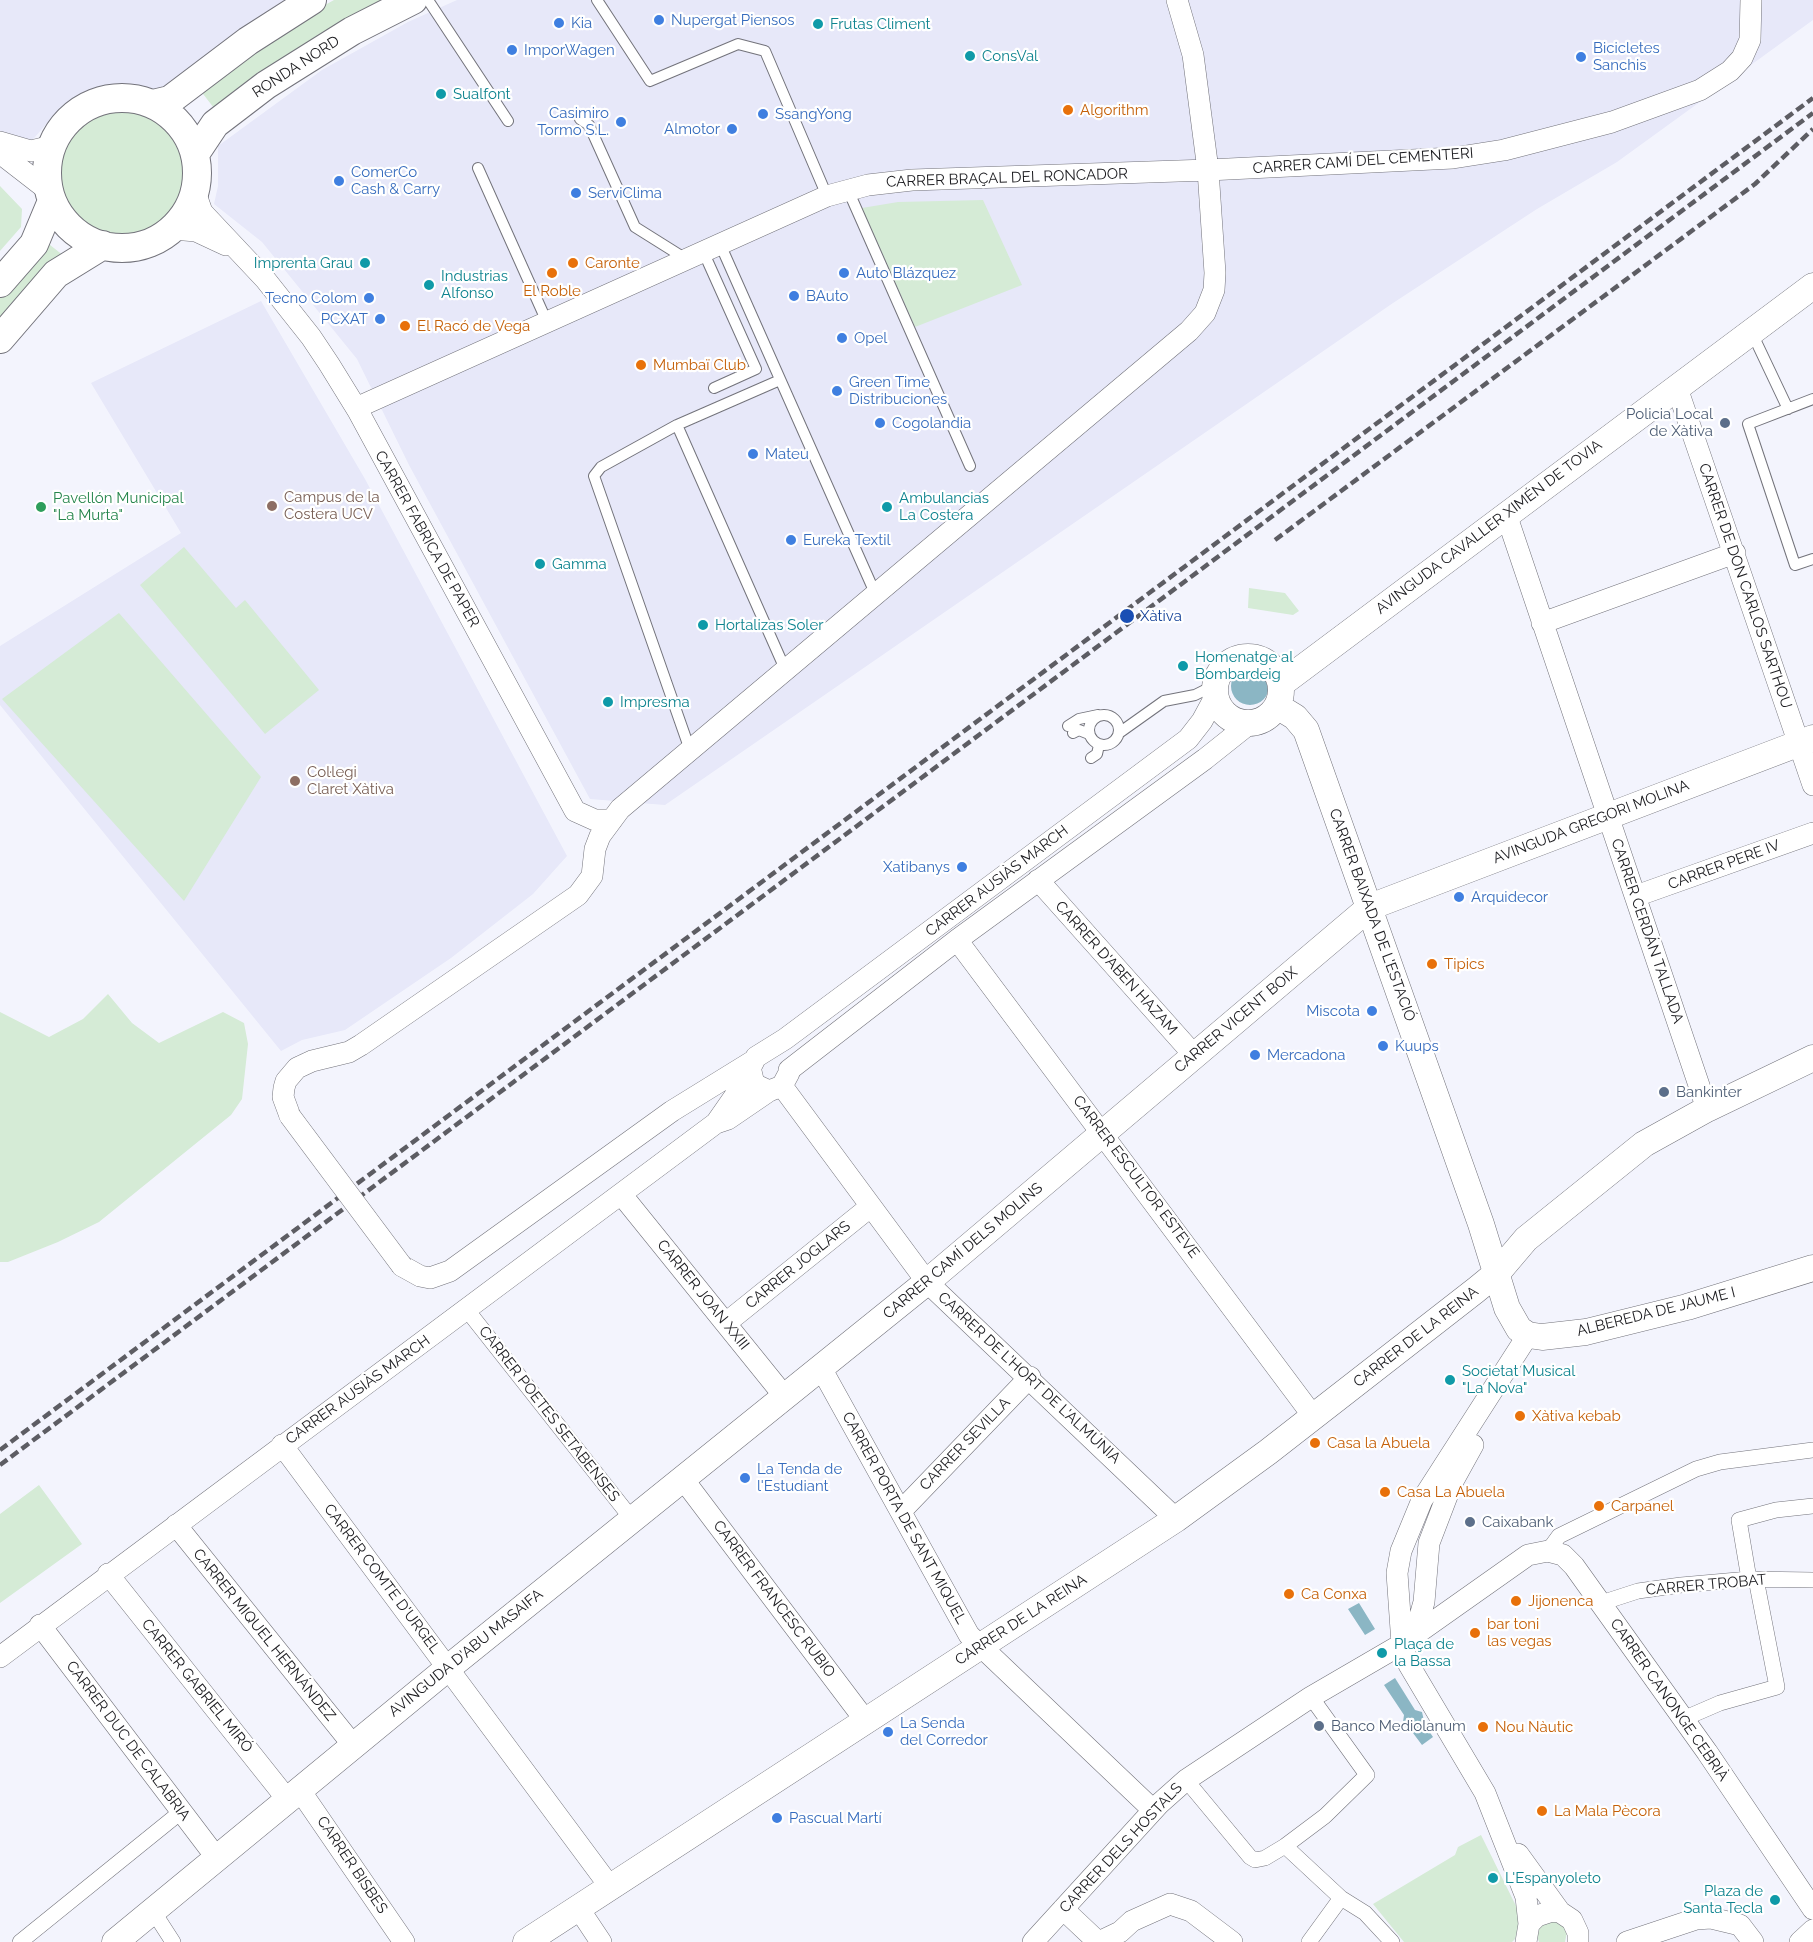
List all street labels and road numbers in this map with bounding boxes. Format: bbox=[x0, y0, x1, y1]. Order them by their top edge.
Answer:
street label: RONDA NORD bbox=[249, 32, 343, 102]
street label: CARRER CAMÍ DEL CEMENTERI bbox=[1252, 144, 1474, 178]
street label: CARRER BRAÇAL DEL RONCADOR bbox=[886, 165, 1128, 191]
street label: AVINGUDA CAVALLER XIMÉN DE TOVIA bbox=[1372, 436, 1606, 618]
street label: CARRER FABRICA DE PAPER bbox=[371, 448, 483, 630]
street label: CARRER DE DON CARLOS SARTHOU bbox=[1695, 461, 1795, 711]
street label: AVINGUDA GREGORI MOLINA bbox=[1490, 776, 1692, 868]
street label: CARRER BAIXADA DE L'ESTACIÓ bbox=[1325, 806, 1419, 1024]
street label: CARRER AUSIÀS MARCH bbox=[922, 822, 1072, 940]
street label: CARRER CERDÁN TALLADA bbox=[1607, 836, 1687, 1026]
street label: CARRER PERE IV bbox=[1666, 836, 1782, 894]
street label: CARRER D'ABEN HAZAM bbox=[1051, 897, 1181, 1039]
street label: CARRER VICENT BOIX bbox=[1171, 963, 1301, 1077]
street label: CARRER ESCULTOR ESTEVE bbox=[1069, 1092, 1203, 1262]
street label: CARRER CAMÍ DELS MOLINS bbox=[880, 1179, 1046, 1323]
street label: CARRER JOGLARS bbox=[742, 1217, 854, 1313]
street label: CARRER JOAN XXIII bbox=[653, 1236, 753, 1354]
street label: CARRER DE LA REINA bbox=[1350, 1283, 1482, 1391]
street label: ALBEREDA DE JAUME I bbox=[1575, 1284, 1737, 1340]
street label: CARRER DE L'HORT DE L'ALMÚNIA bbox=[934, 1288, 1124, 1468]
street label: CARRER POETES SETABENSES bbox=[475, 1323, 623, 1505]
street label: CARRER AUSIÀS MARCH bbox=[282, 1332, 434, 1448]
street label: CARRER SEVILLA bbox=[916, 1394, 1014, 1494]
street label: CARRER PORTA DE SANT MIQUEL bbox=[838, 1409, 970, 1627]
street label: CARRER COMTE D'URGEL bbox=[320, 1501, 444, 1657]
street label: CARRER FRANCESC RUBIO bbox=[709, 1517, 839, 1681]
street label: CARRER MIQUEL HERNÁNDEZ bbox=[189, 1545, 339, 1725]
street label: CARRER DE LA REINA bbox=[952, 1571, 1090, 1669]
street label: CARRER TROBAT bbox=[1645, 1571, 1767, 1599]
street label: AVINGUDA D'ABU MASAIFA bbox=[385, 1585, 547, 1721]
street label: CARRER CANONGE CEBRIÀ bbox=[1606, 1615, 1732, 1785]
street label: CARRER GABRIEL MIRÓ bbox=[138, 1616, 256, 1756]
street label: CARRER DUC DE CALABRIA bbox=[62, 1658, 194, 1824]
street label: CARRER DELS HOSTALS bbox=[1056, 1779, 1186, 1917]
street label: CARRER BISBES bbox=[313, 1813, 391, 1917]

